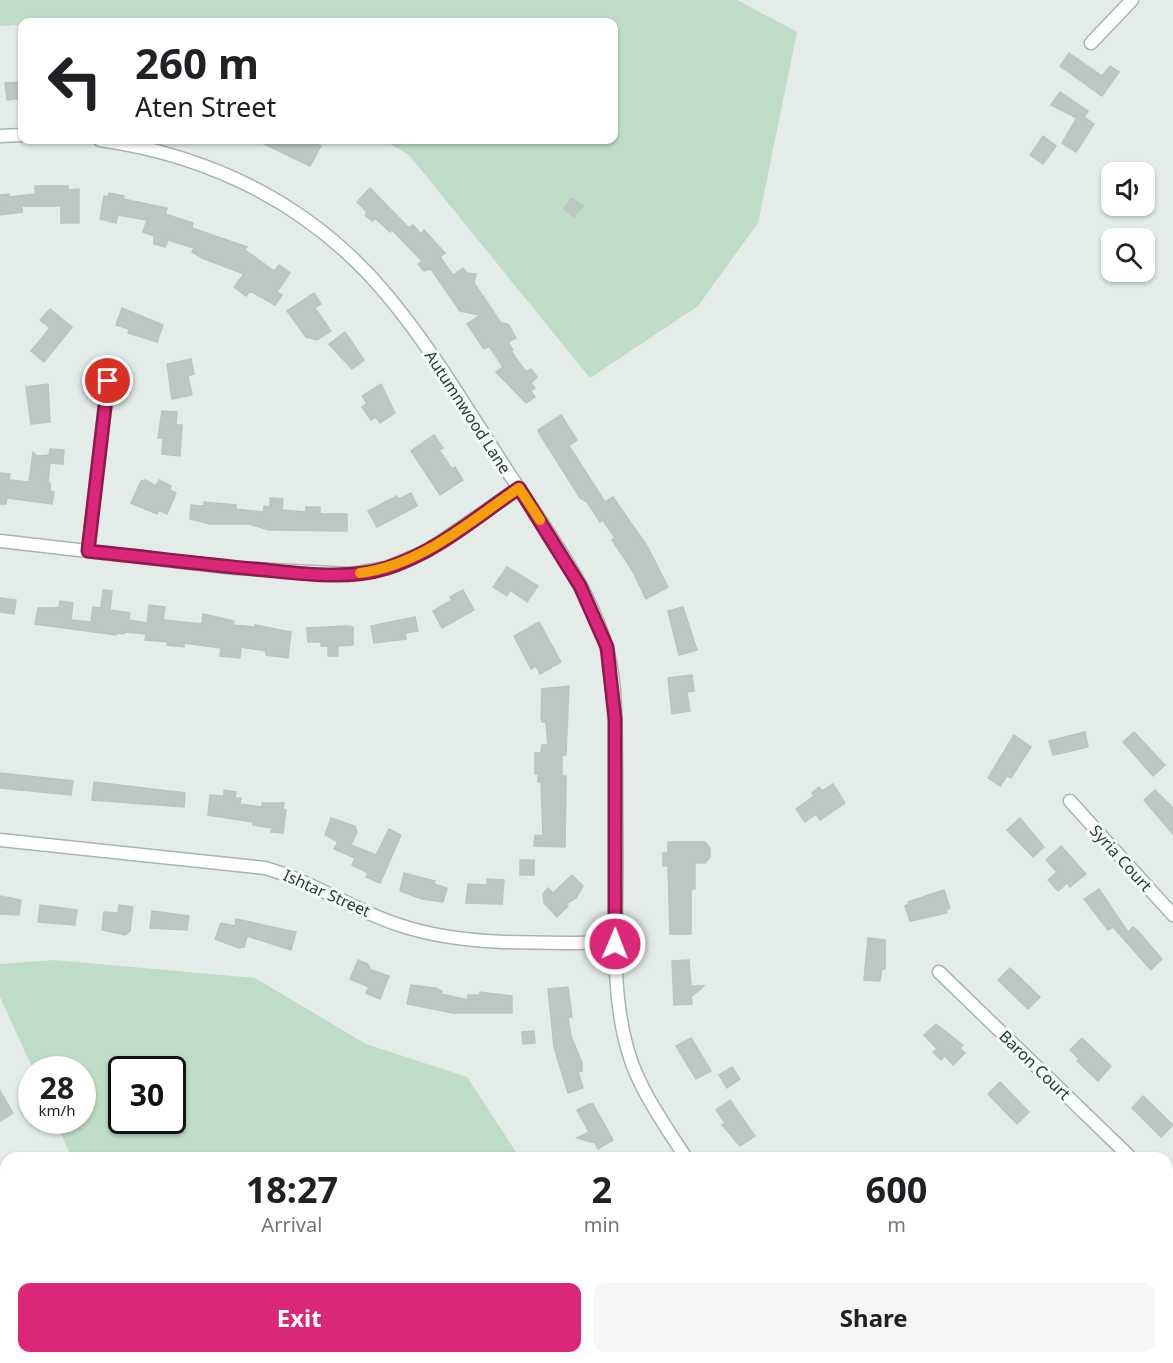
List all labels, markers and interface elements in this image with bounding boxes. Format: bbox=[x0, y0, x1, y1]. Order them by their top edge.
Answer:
text: 260 m bbox=[135, 34, 259, 91]
icon: left bbox=[36, 42, 114, 120]
text: Aten Street bbox=[135, 88, 276, 125]
map controls bbox=[1101, 162, 1155, 282]
button: sound bbox=[1101, 162, 1155, 216]
button: search bbox=[1101, 228, 1155, 282]
street label: Autumnwood Lane bbox=[420, 346, 516, 478]
pin bbox=[82, 355, 133, 406]
icon: arrive bbox=[91, 364, 124, 397]
street label: Syria Court bbox=[1085, 820, 1157, 896]
street label: Ishtar Street bbox=[280, 864, 374, 922]
position arrow bbox=[583, 912, 647, 976]
street label: Baron Court bbox=[994, 1025, 1076, 1105]
speed limit sign: 30 bbox=[108, 1056, 186, 1134]
text: 28 bbox=[40, 1067, 74, 1108]
text: km/h bbox=[39, 1100, 75, 1120]
text: 18:27 bbox=[246, 1165, 338, 1214]
text: 2 bbox=[592, 1165, 612, 1214]
text: 600 bbox=[866, 1165, 927, 1214]
text: Arrival bbox=[261, 1211, 322, 1238]
text: min bbox=[584, 1211, 620, 1238]
text: m bbox=[887, 1211, 906, 1238]
button: Exit bbox=[18, 1283, 581, 1352]
button: Share bbox=[593, 1283, 1155, 1352]

